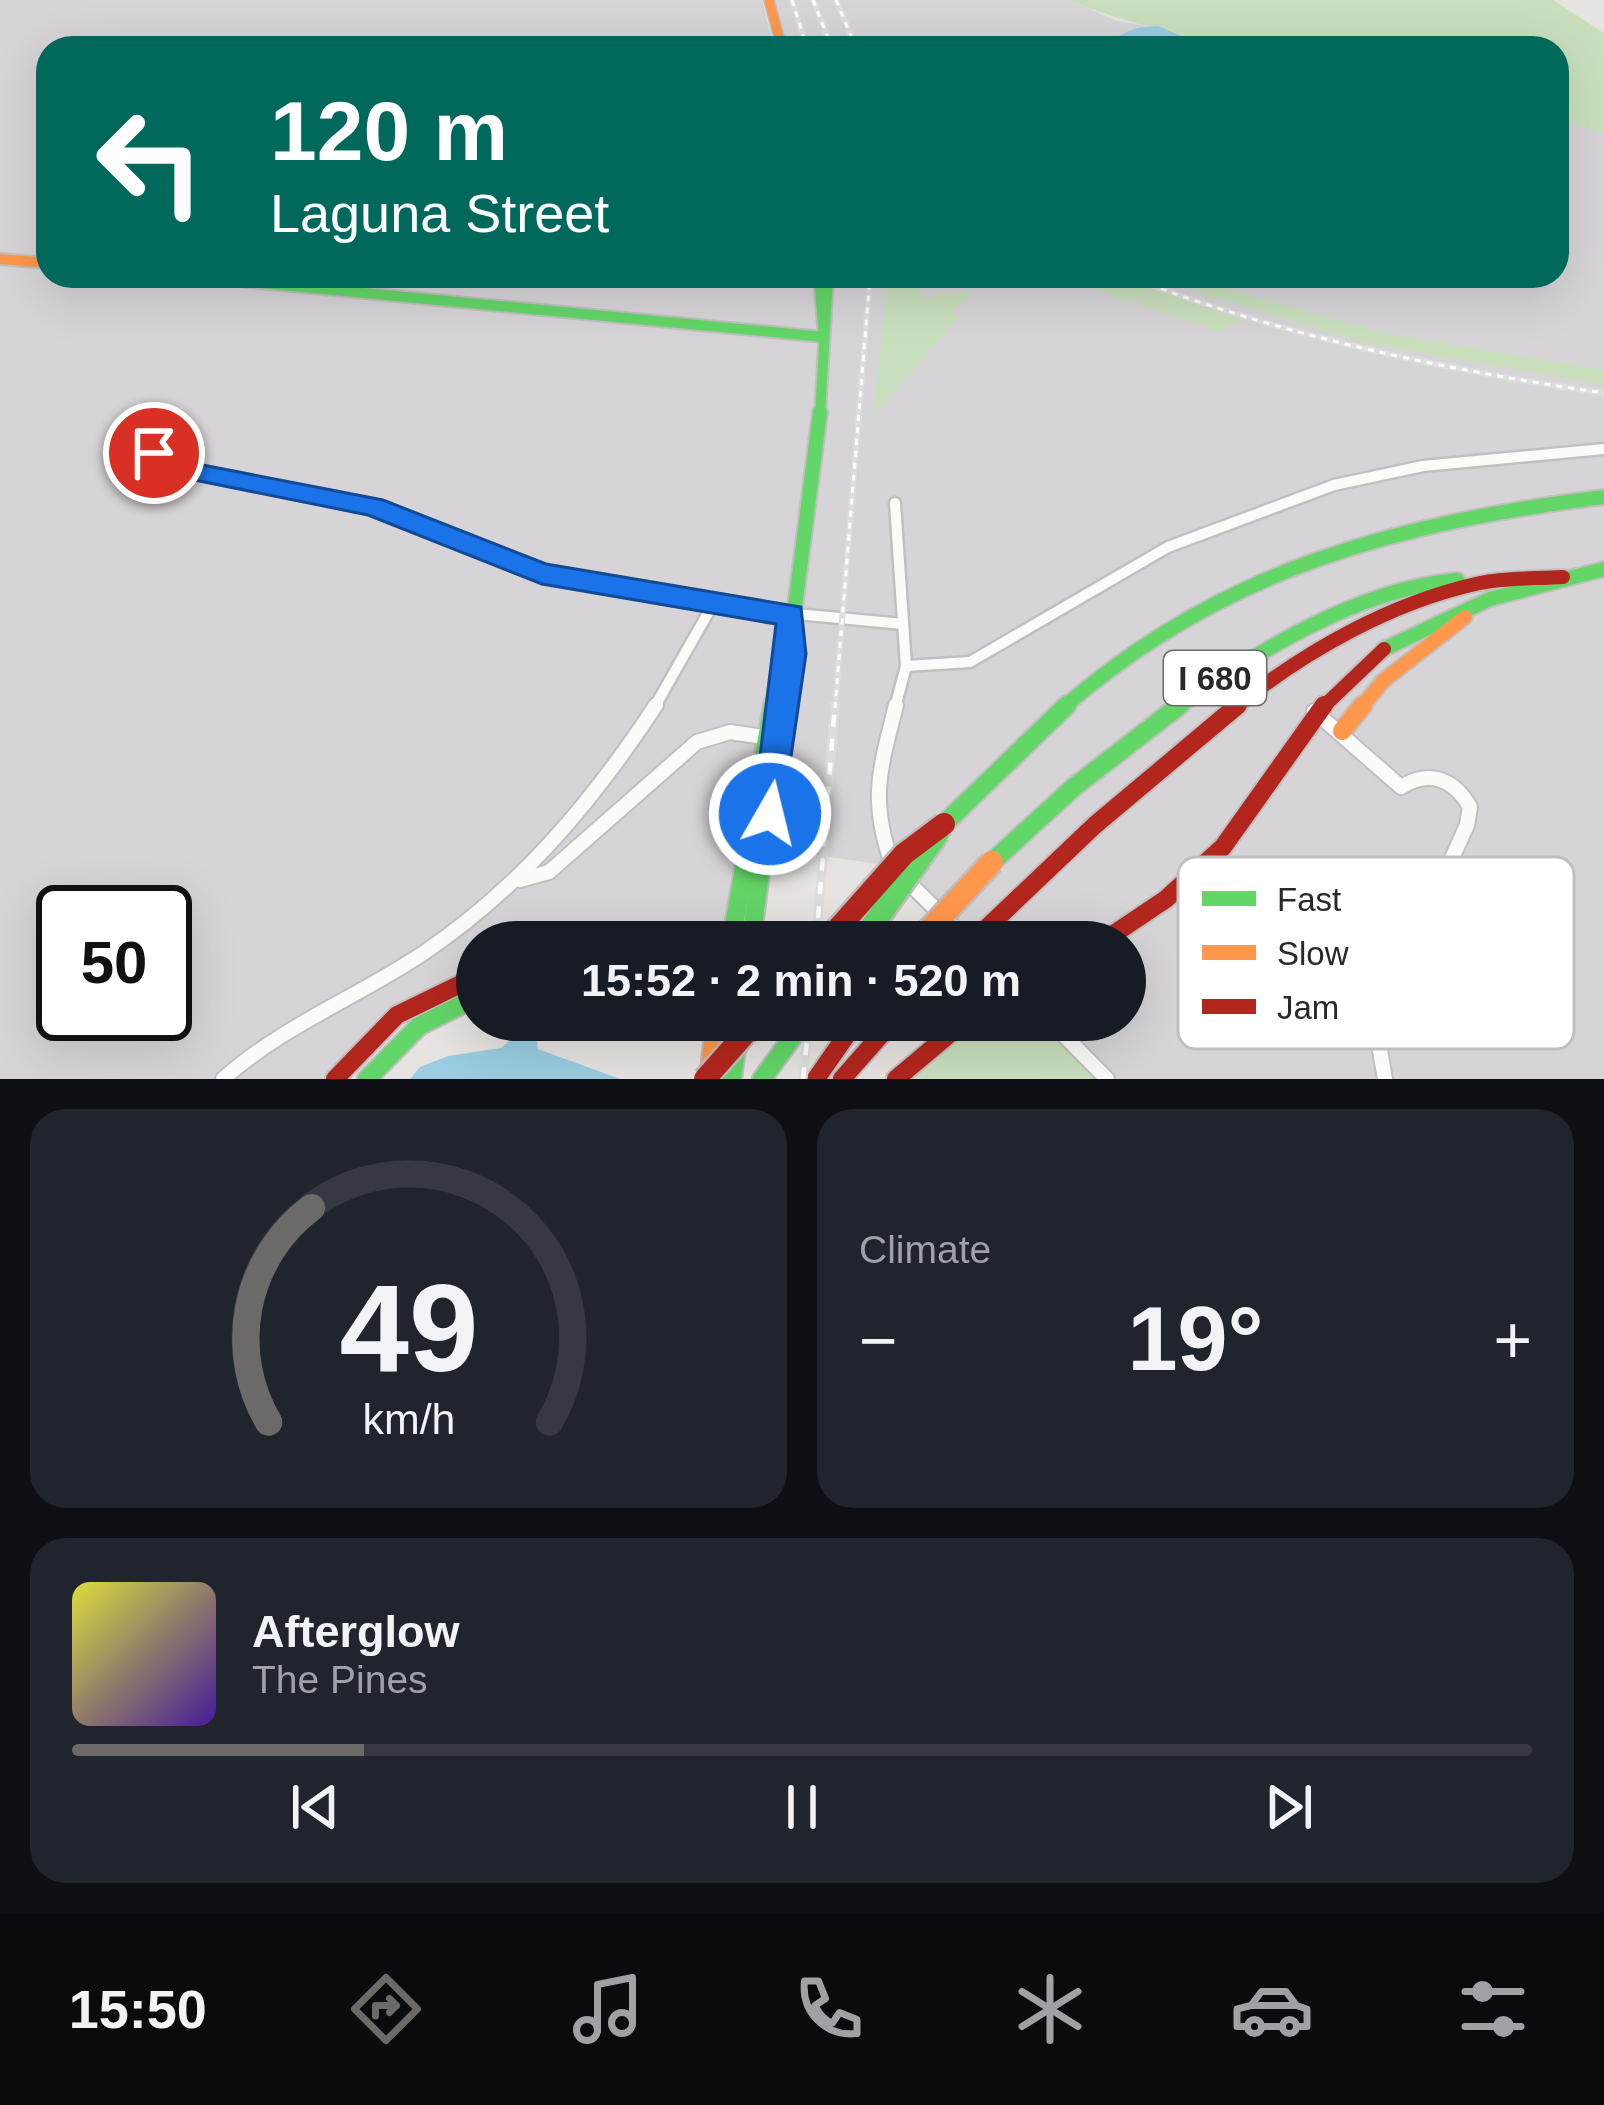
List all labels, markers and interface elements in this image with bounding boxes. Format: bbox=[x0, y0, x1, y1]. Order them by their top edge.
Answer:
icon: left bbox=[72, 84, 228, 240]
text: 120 m bbox=[270, 84, 508, 178]
text: Laguna Street bbox=[270, 183, 609, 243]
pin bbox=[103, 402, 205, 504]
icon: arrive bbox=[121, 420, 187, 486]
road number: I 680 bbox=[1164, 651, 1266, 705]
position arrow bbox=[707, 751, 833, 877]
legend bbox=[1178, 857, 1574, 1049]
text: Fast bbox=[1277, 881, 1341, 918]
speed limit sign: 50 bbox=[36, 885, 192, 1041]
text: Slow bbox=[1277, 935, 1349, 972]
text: 15:52 · 2 min · 520 m bbox=[581, 955, 1021, 1006]
text: Jam bbox=[1277, 989, 1339, 1026]
text: Climate bbox=[859, 1228, 991, 1271]
text: 49 bbox=[339, 1258, 478, 1397]
text: 19° bbox=[1127, 1289, 1264, 1389]
text: − bbox=[859, 1303, 898, 1377]
text: + bbox=[1493, 1303, 1532, 1377]
text: km/h bbox=[362, 1394, 455, 1442]
text: Afterglow bbox=[252, 1606, 460, 1657]
text: The Pines bbox=[252, 1658, 428, 1701]
icon: previous bbox=[282, 1774, 348, 1840]
icon: pause bbox=[769, 1774, 835, 1840]
icon: next bbox=[1256, 1774, 1322, 1840]
icon: directions bbox=[344, 1967, 428, 2051]
icon: music bbox=[566, 1967, 650, 2051]
icon: phone bbox=[787, 1967, 871, 2051]
icon: climate bbox=[1008, 1967, 1092, 2051]
icon: car bbox=[1230, 1967, 1314, 2051]
icon: filters bbox=[1451, 1967, 1535, 2051]
text: 15:50 bbox=[69, 1979, 207, 2039]

